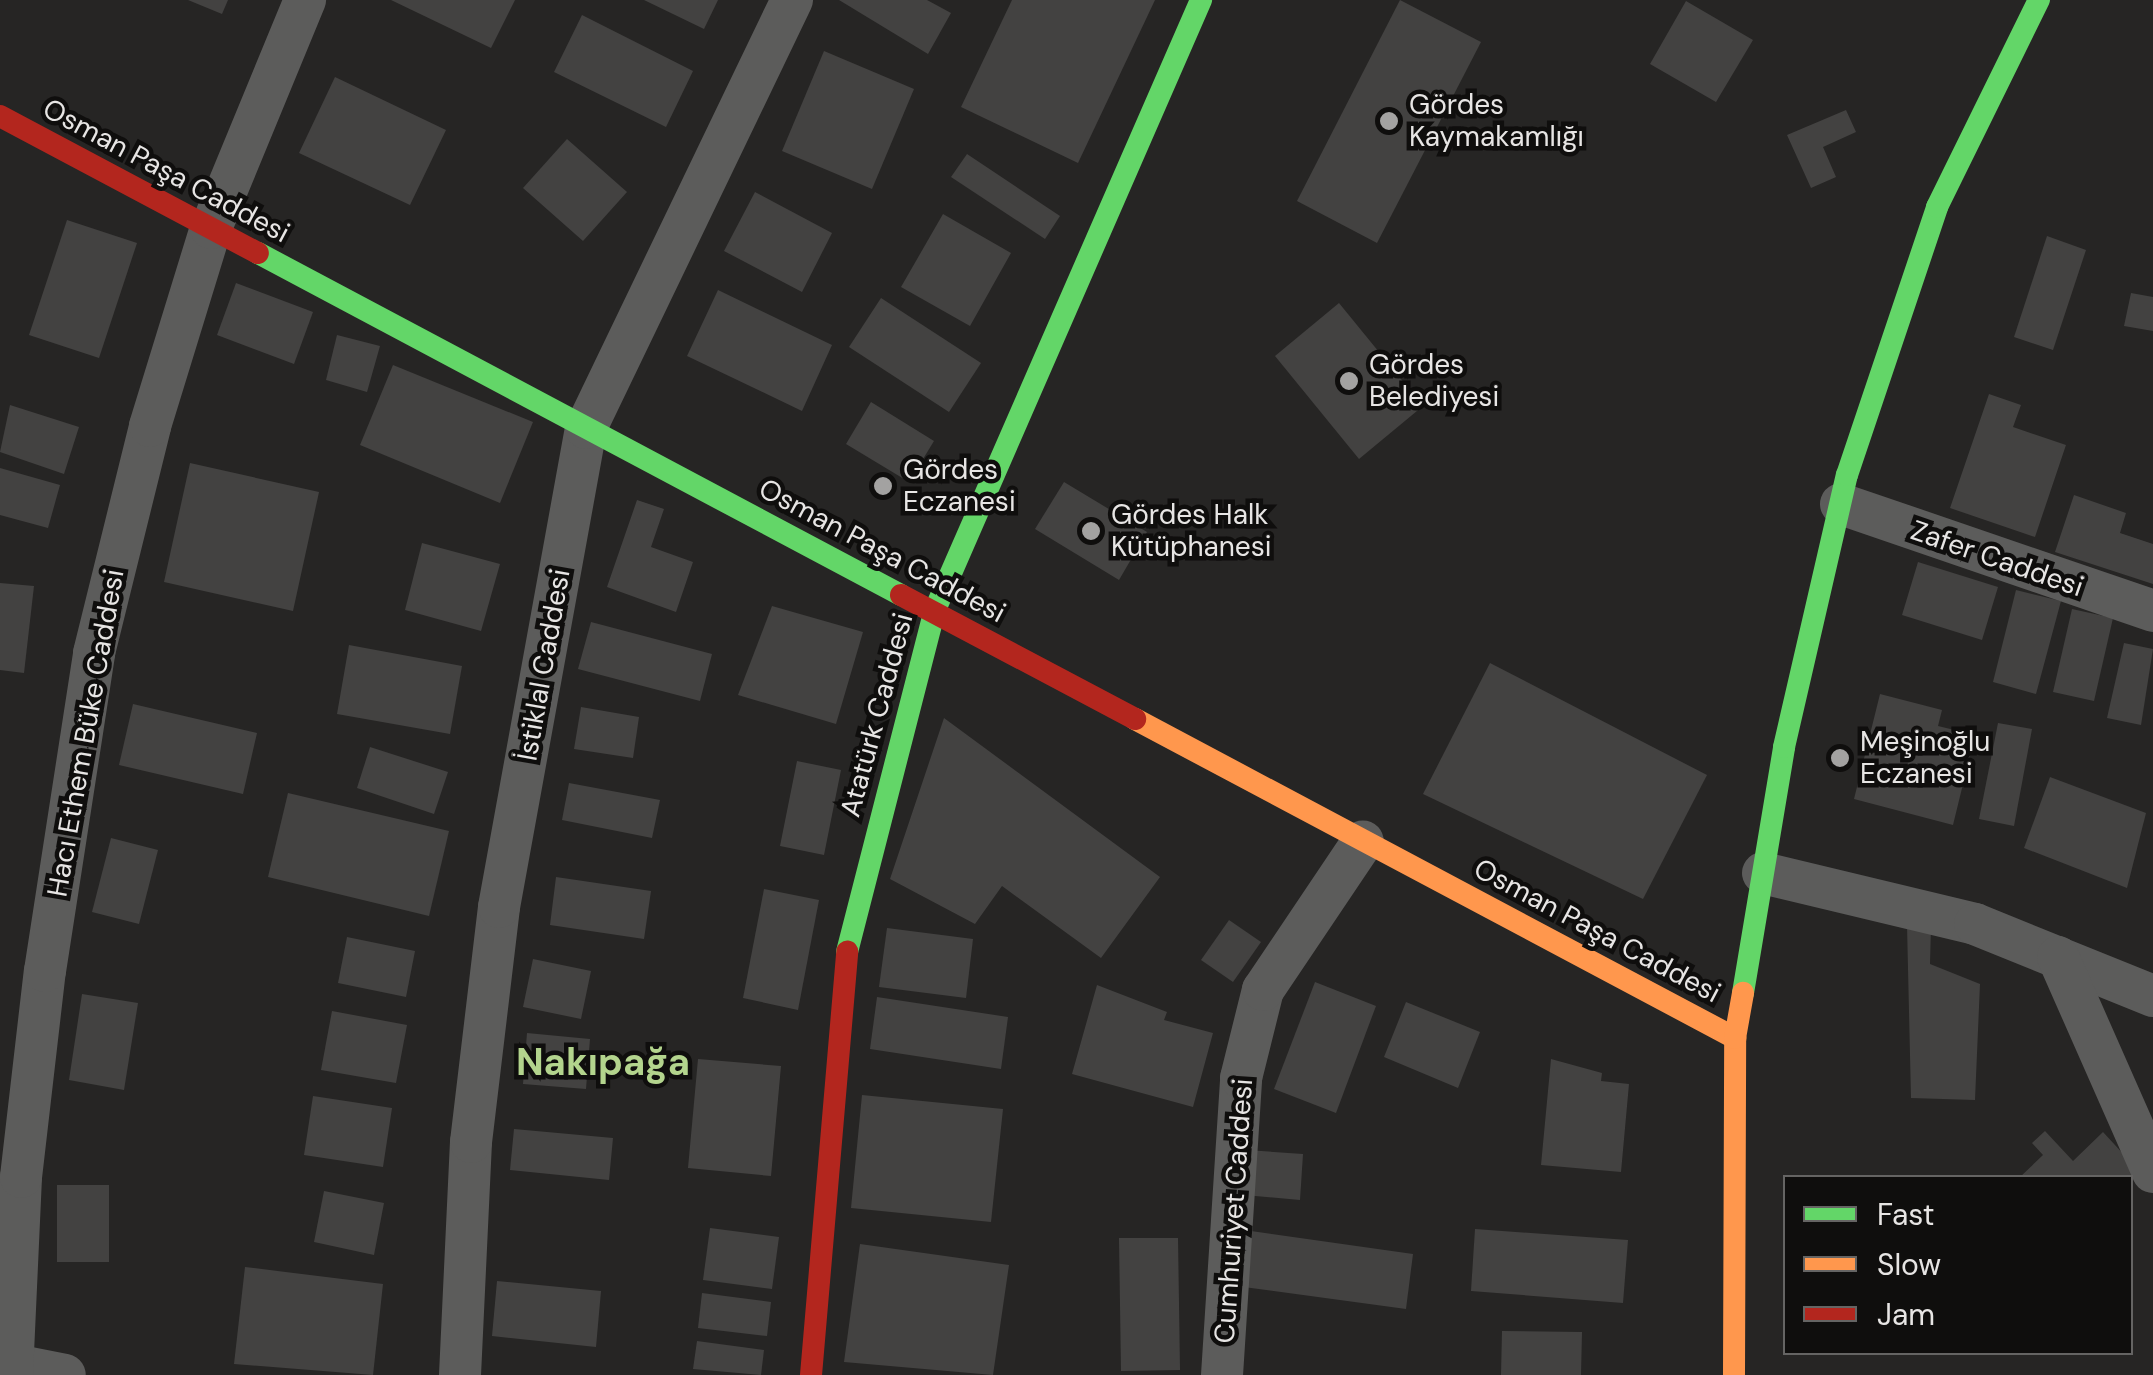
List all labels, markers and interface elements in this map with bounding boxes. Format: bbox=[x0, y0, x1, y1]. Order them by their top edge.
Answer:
place label: Gördes Kaymakamlığı bbox=[1409, 88, 1584, 154]
street label: Osman Paşa Caddesi bbox=[37, 92, 295, 250]
marker: Gördes Kaymakamlığı bbox=[1378, 110, 1400, 132]
place label: Gördes Belediyesi bbox=[1369, 348, 1499, 414]
marker: Gördes Belediyesi bbox=[1338, 370, 1360, 392]
place label: Gördes Eczanesi bbox=[903, 453, 1016, 519]
street label: Osman Paşa Caddesi bbox=[753, 472, 1011, 630]
marker: Gördes Eczanesi bbox=[872, 475, 894, 497]
place label: Gördes Halk Kütüphanesi bbox=[1111, 498, 1272, 564]
street label: Zafer Caddesi bbox=[1906, 514, 2088, 604]
marker: Gördes Halk Kütüphanesi bbox=[1080, 520, 1102, 542]
street label: Hacı Ethem Büke Caddesi bbox=[41, 567, 131, 899]
street label: İstiklal Caddesi bbox=[511, 567, 577, 763]
street label: Atatürk Caddesi bbox=[834, 610, 920, 820]
place label: Meşinoğlu Eczanesi bbox=[1860, 725, 1990, 791]
marker: Meşinoğlu Eczanesi bbox=[1829, 747, 1851, 769]
street label: Osman Paşa Caddesi bbox=[1468, 852, 1726, 1010]
district label: Nakıpağa bbox=[516, 1040, 690, 1086]
street label: Cumhuriyet Caddesi bbox=[1208, 1077, 1260, 1345]
legend bbox=[1783, 1175, 2133, 1355]
text: Fast bbox=[1877, 1195, 1935, 1234]
text: Slow bbox=[1877, 1245, 1941, 1284]
text: Jam bbox=[1877, 1295, 1935, 1334]

